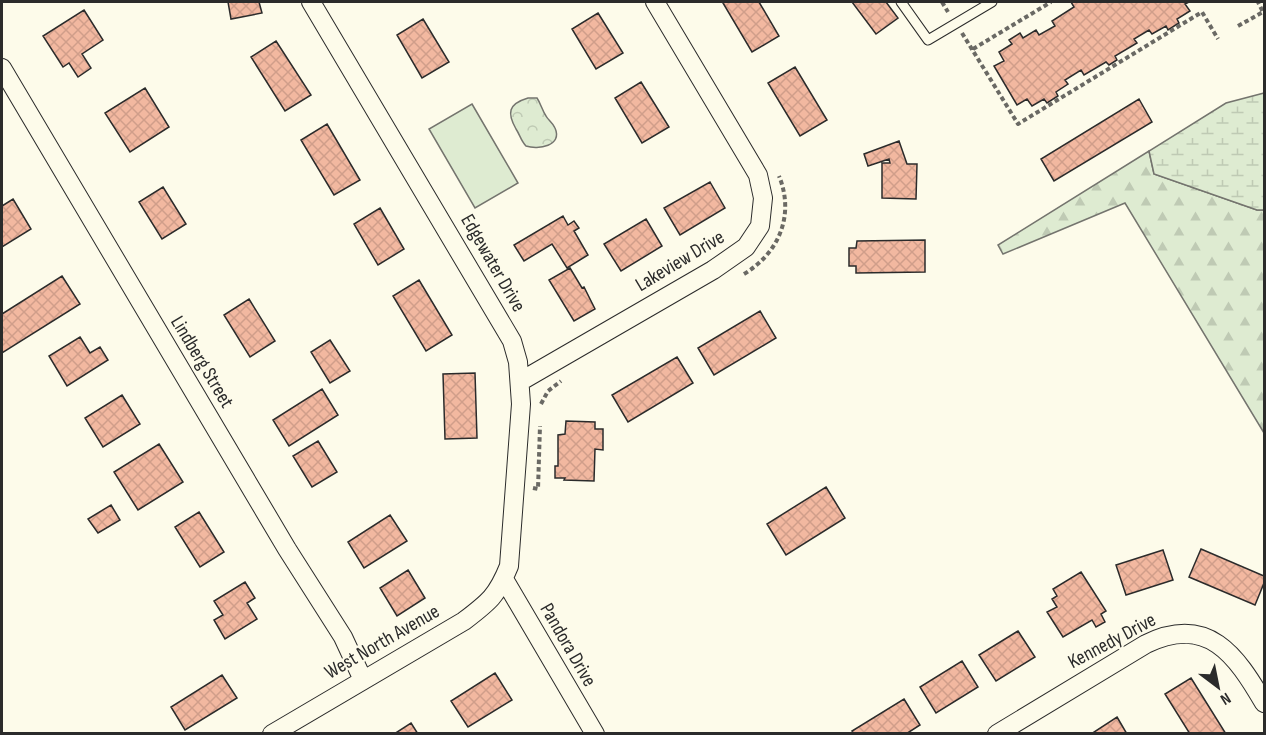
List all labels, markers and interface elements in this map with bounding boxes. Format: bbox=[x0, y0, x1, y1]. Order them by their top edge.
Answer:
street label: Edgewater Drive bbox=[455, 210, 531, 316]
street label: Lakeview Drive bbox=[631, 225, 729, 297]
street label: Lindberg Street bbox=[165, 312, 239, 412]
street label: Pandora Drive bbox=[535, 599, 601, 691]
street label: West North Avenue bbox=[320, 600, 444, 684]
street label: Kennedy Drive bbox=[1064, 608, 1160, 674]
north arrow bbox=[1188, 657, 1248, 717]
text: N bbox=[1216, 688, 1234, 709]

